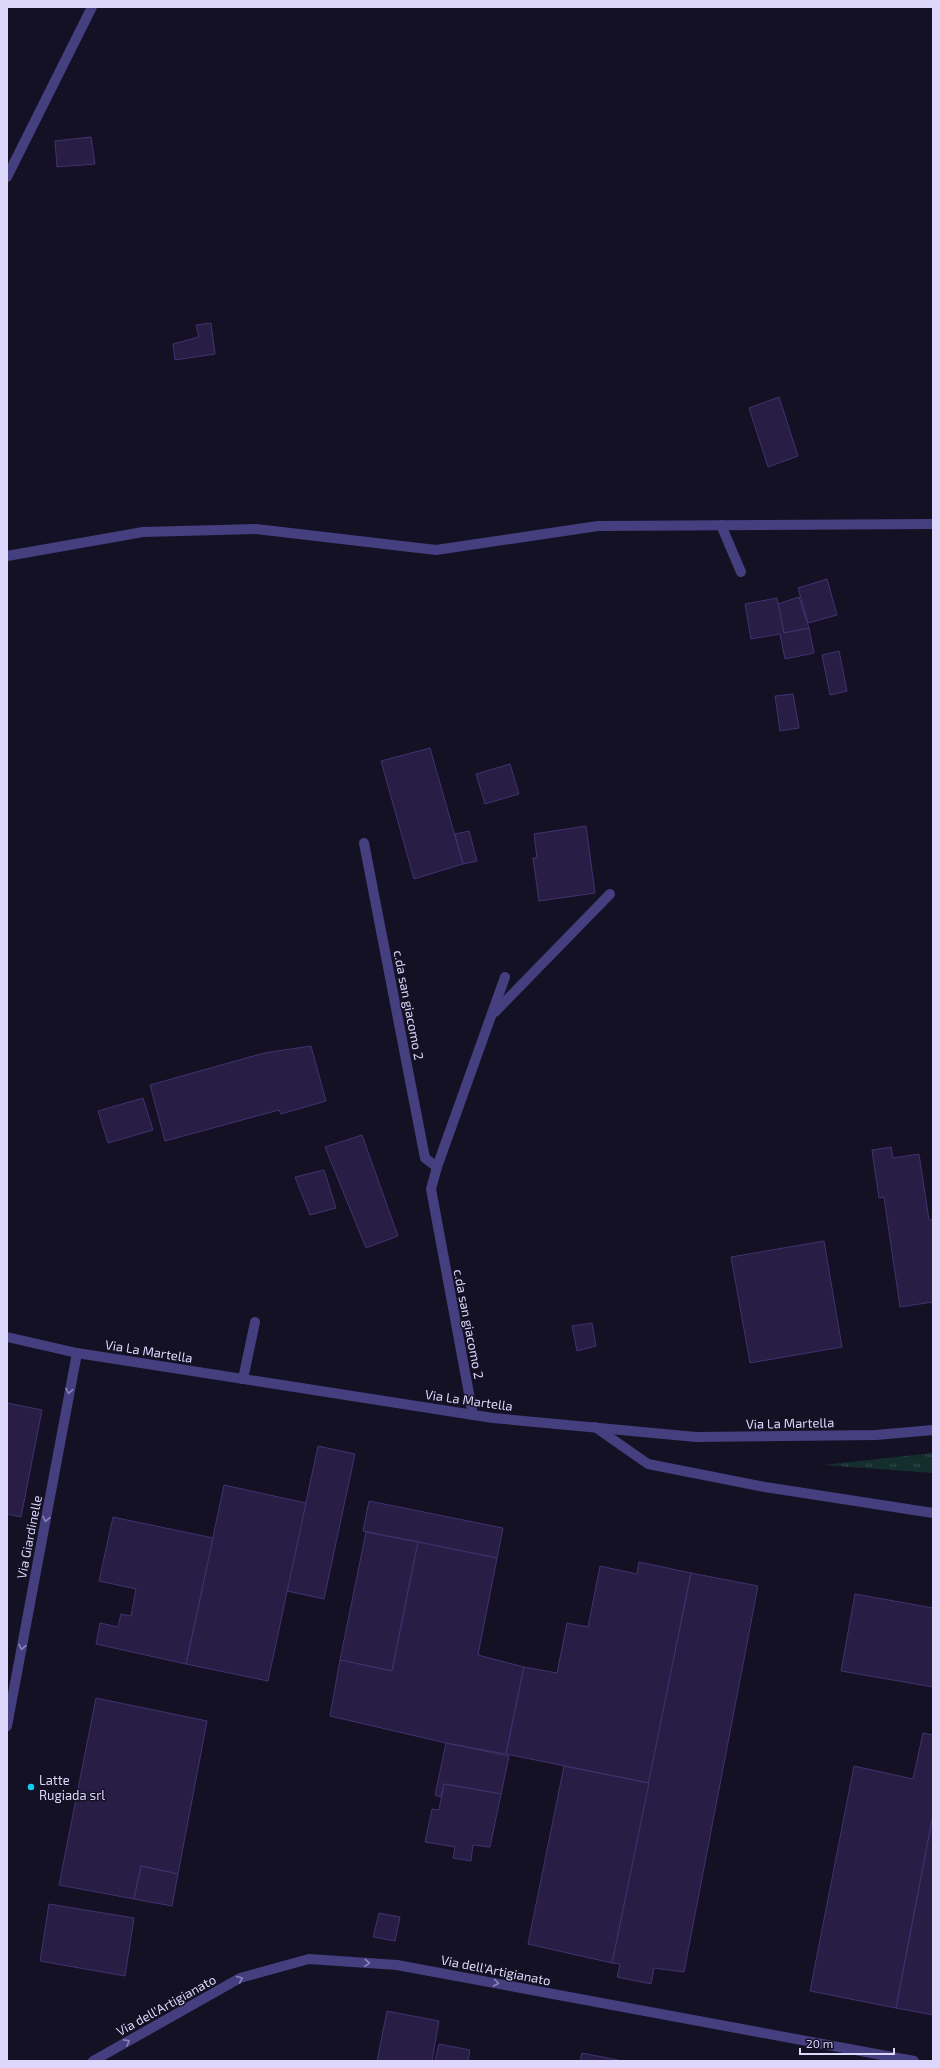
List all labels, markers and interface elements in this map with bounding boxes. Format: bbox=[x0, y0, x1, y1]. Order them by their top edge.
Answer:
street label: c.da san giacomo 2 bbox=[391, 949, 427, 1061]
street label: c.da san giacomo 2 bbox=[451, 1268, 487, 1380]
street label: Via La Martella bbox=[104, 1336, 194, 1366]
street label: Via La Martella bbox=[424, 1386, 514, 1414]
one-way arrow bbox=[66, 1388, 74, 1394]
street label: Via La Martella bbox=[746, 1414, 834, 1432]
street label: Via Giardinelle bbox=[13, 1494, 45, 1580]
one-way arrow bbox=[42, 1516, 50, 1522]
one-way arrow bbox=[18, 1644, 27, 1650]
place label: Latte Rugiada srl bbox=[39, 1772, 105, 1803]
marker: Latte Rugiada srl bbox=[26, 1782, 36, 1792]
street label: Via dell'Artigianato bbox=[440, 1952, 552, 1988]
one-way arrow bbox=[364, 1958, 370, 1967]
street label: Via dell'Artigianato bbox=[113, 1971, 219, 2039]
one-way arrow bbox=[237, 1975, 244, 1983]
one-way arrow bbox=[492, 1978, 499, 1987]
scale bar bbox=[800, 2030, 894, 2056]
text: 20 m bbox=[806, 2036, 833, 2050]
one-way arrow bbox=[123, 2039, 130, 2046]

